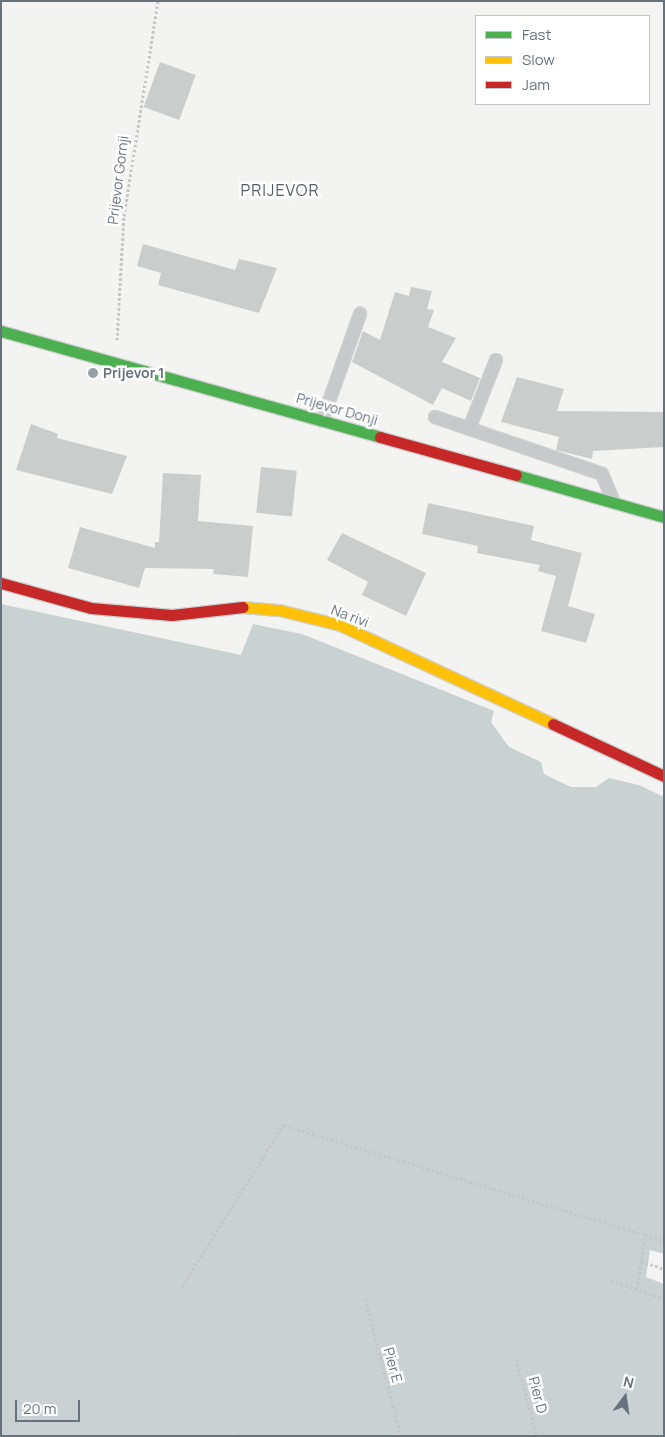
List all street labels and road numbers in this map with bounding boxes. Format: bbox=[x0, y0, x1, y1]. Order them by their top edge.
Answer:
street label: Prijevor Gornji bbox=[104, 135, 132, 225]
street label: Prijevor Donji bbox=[294, 389, 380, 429]
street label: Na rivi bbox=[329, 601, 371, 631]
street label: Pier E bbox=[380, 1346, 406, 1384]
street label: Pier D bbox=[525, 1375, 551, 1415]

